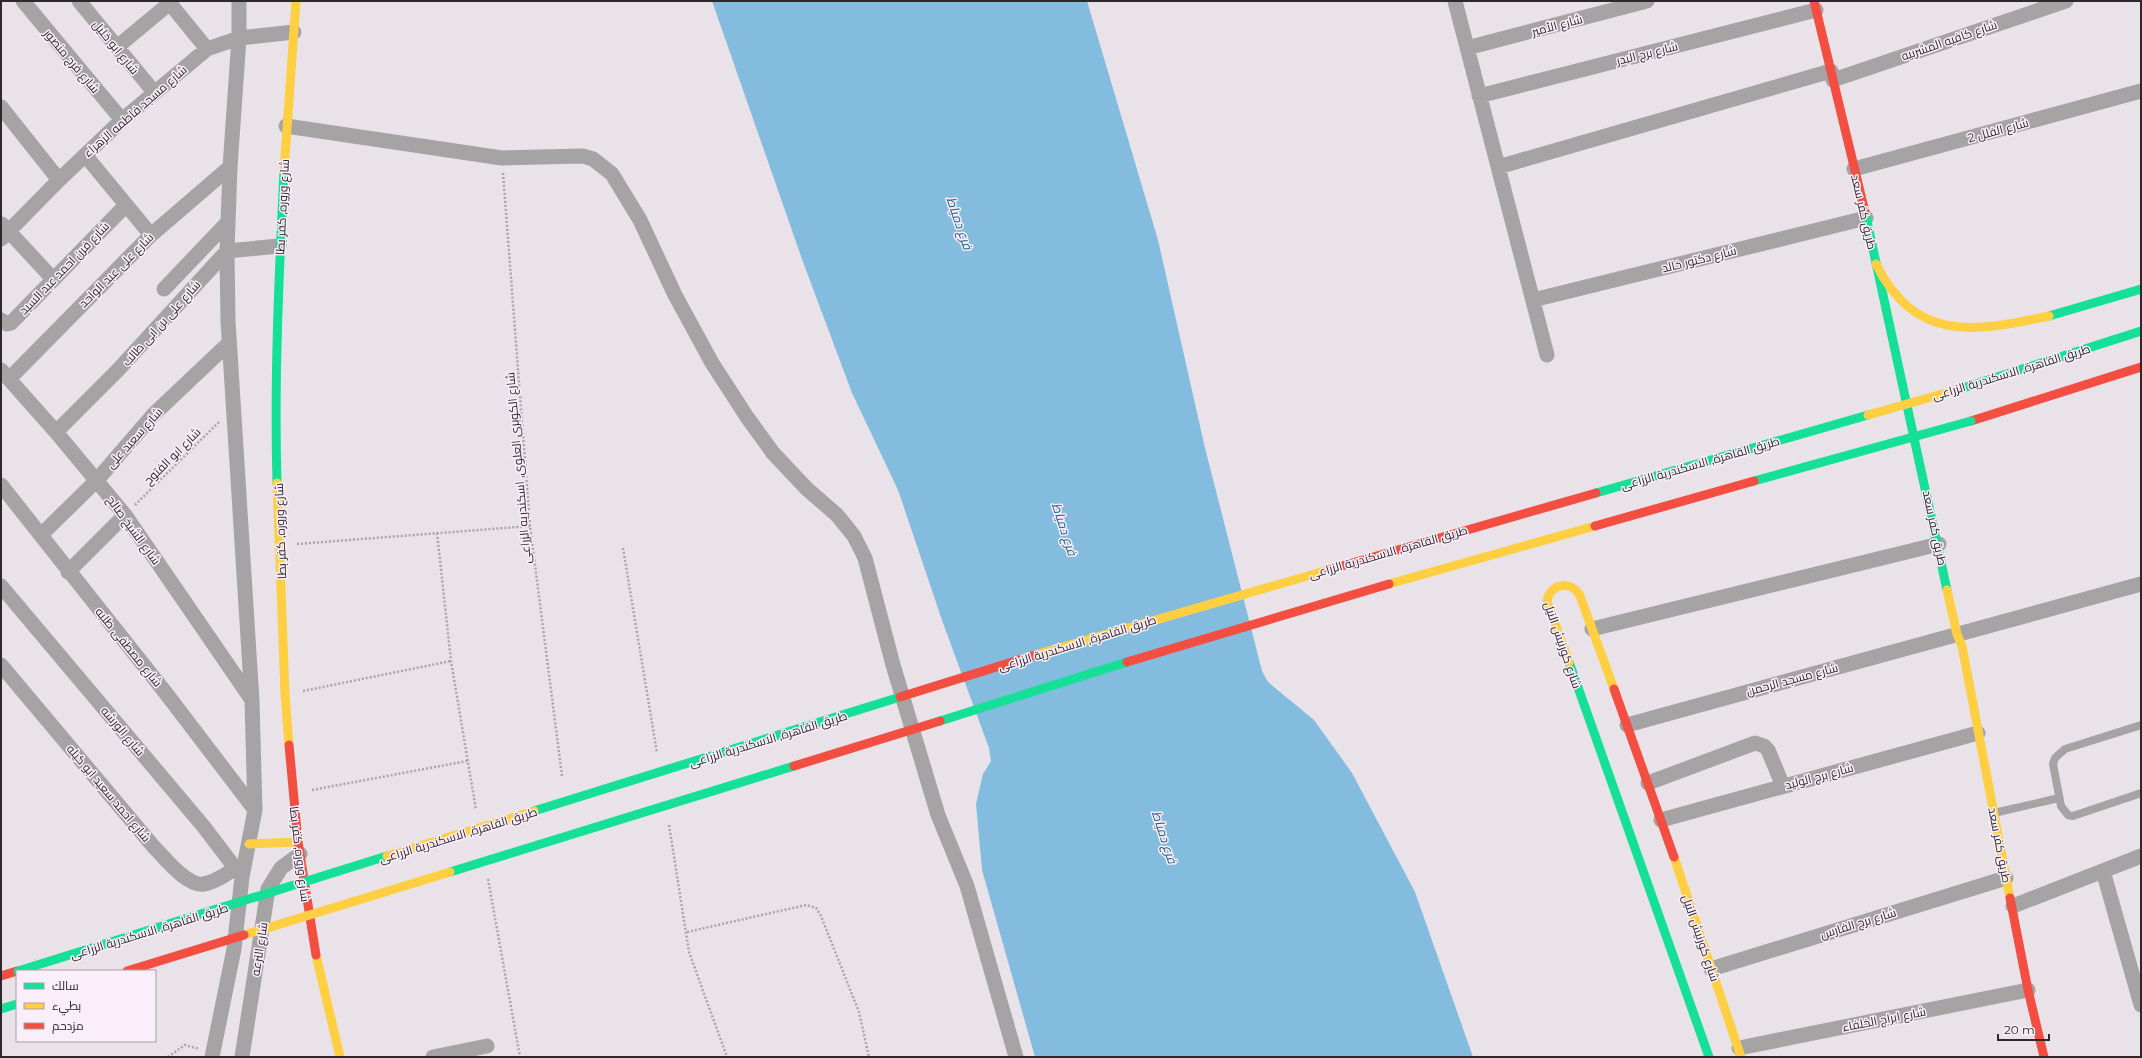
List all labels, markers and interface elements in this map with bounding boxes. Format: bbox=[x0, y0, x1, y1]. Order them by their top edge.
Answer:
street label: شارع الأمير bbox=[1529, 11, 1584, 40]
street label: شارع ابو خليل bbox=[89, 17, 142, 78]
street label: شارع كافيه المشربيه bbox=[1899, 17, 1999, 64]
street label: شارع فرج منصور bbox=[39, 25, 103, 97]
street label: شارع برج البدر bbox=[1614, 38, 1680, 69]
street label: شارع مسجد فاطمه الزهراء bbox=[80, 62, 191, 161]
street label: شارع الفلل 2 bbox=[1966, 115, 2031, 146]
street label: شارع وروره, كفر بطا bbox=[272, 159, 293, 255]
street label: طريق كفر سعد bbox=[1848, 173, 1880, 251]
water label: فرع دمياط bbox=[942, 195, 977, 253]
street label: شارع فرن احمد عبد السيد bbox=[16, 219, 113, 318]
street label: شارع على عبد الواحد bbox=[76, 230, 157, 311]
street label: شارع دكتور خالد bbox=[1660, 242, 1738, 276]
street label: شارع على بن ابى طالب bbox=[119, 277, 204, 369]
street label: طريق القاهرة, الاسكندرية الزراعى bbox=[1930, 341, 2092, 403]
street label: شارع الكوبرى العلوى, اسكندريه الزراعى bbox=[502, 371, 535, 564]
street label: شارع سعيد على bbox=[103, 404, 166, 472]
street label: شارع ابو الفتوح bbox=[140, 424, 204, 488]
street label: طريق القاهرة, الاسكندرية الزراعى bbox=[1619, 433, 1781, 493]
street label: شارع وروره, كفر بطا bbox=[271, 483, 290, 579]
street label: طريق كفر سعد bbox=[1920, 489, 1950, 567]
street label: شارع الشيخ صالح bbox=[103, 493, 164, 568]
water label: فرع دمياط bbox=[1047, 501, 1081, 559]
street label: طريق القاهرة, الاسكندرية الزراعى bbox=[1307, 522, 1469, 582]
street label: شارع كورنيش النيل bbox=[1540, 600, 1585, 691]
street label: شارع مصطفى طلبه bbox=[92, 604, 166, 690]
street label: طريق القاهرة, الاسكندرية الزراعى bbox=[996, 612, 1158, 674]
street label: شارع مسجد الرحمن bbox=[1744, 660, 1840, 699]
street label: شارع الورشه bbox=[97, 703, 148, 759]
street label: طريق القاهرة, الاسكندرية الزراعى bbox=[687, 708, 849, 770]
street label: شارع احمد سعيد ابو كيله bbox=[63, 741, 154, 846]
street label: شارع برج الوليد bbox=[1783, 760, 1855, 793]
street label: طريق القاهرة, الاسكندرية الزراعى bbox=[377, 804, 539, 866]
street label: شارع وروره, كفر بطا bbox=[286, 805, 313, 903]
street label: طريق كفر سعد bbox=[1985, 806, 2015, 884]
water label: فرع دمياط bbox=[1147, 809, 1181, 867]
street label: شارع كورنيش النيل bbox=[1678, 893, 1723, 984]
street label: طريق القاهرة, الاسكندرية الزراعى bbox=[68, 900, 230, 962]
street label: شارع برج الفارس bbox=[1818, 904, 1898, 943]
street label: شارع الترعه bbox=[247, 921, 272, 977]
legend bbox=[16, 970, 156, 1042]
text: سالك bbox=[52, 978, 79, 993]
text: بطيء bbox=[52, 998, 81, 1016]
street label: شارع ابراج الخلفاء bbox=[1841, 1004, 1927, 1035]
scale bar bbox=[1998, 1016, 2049, 1042]
text: مزدحم bbox=[52, 1018, 84, 1034]
text: 20 m bbox=[2004, 1022, 2035, 1037]

